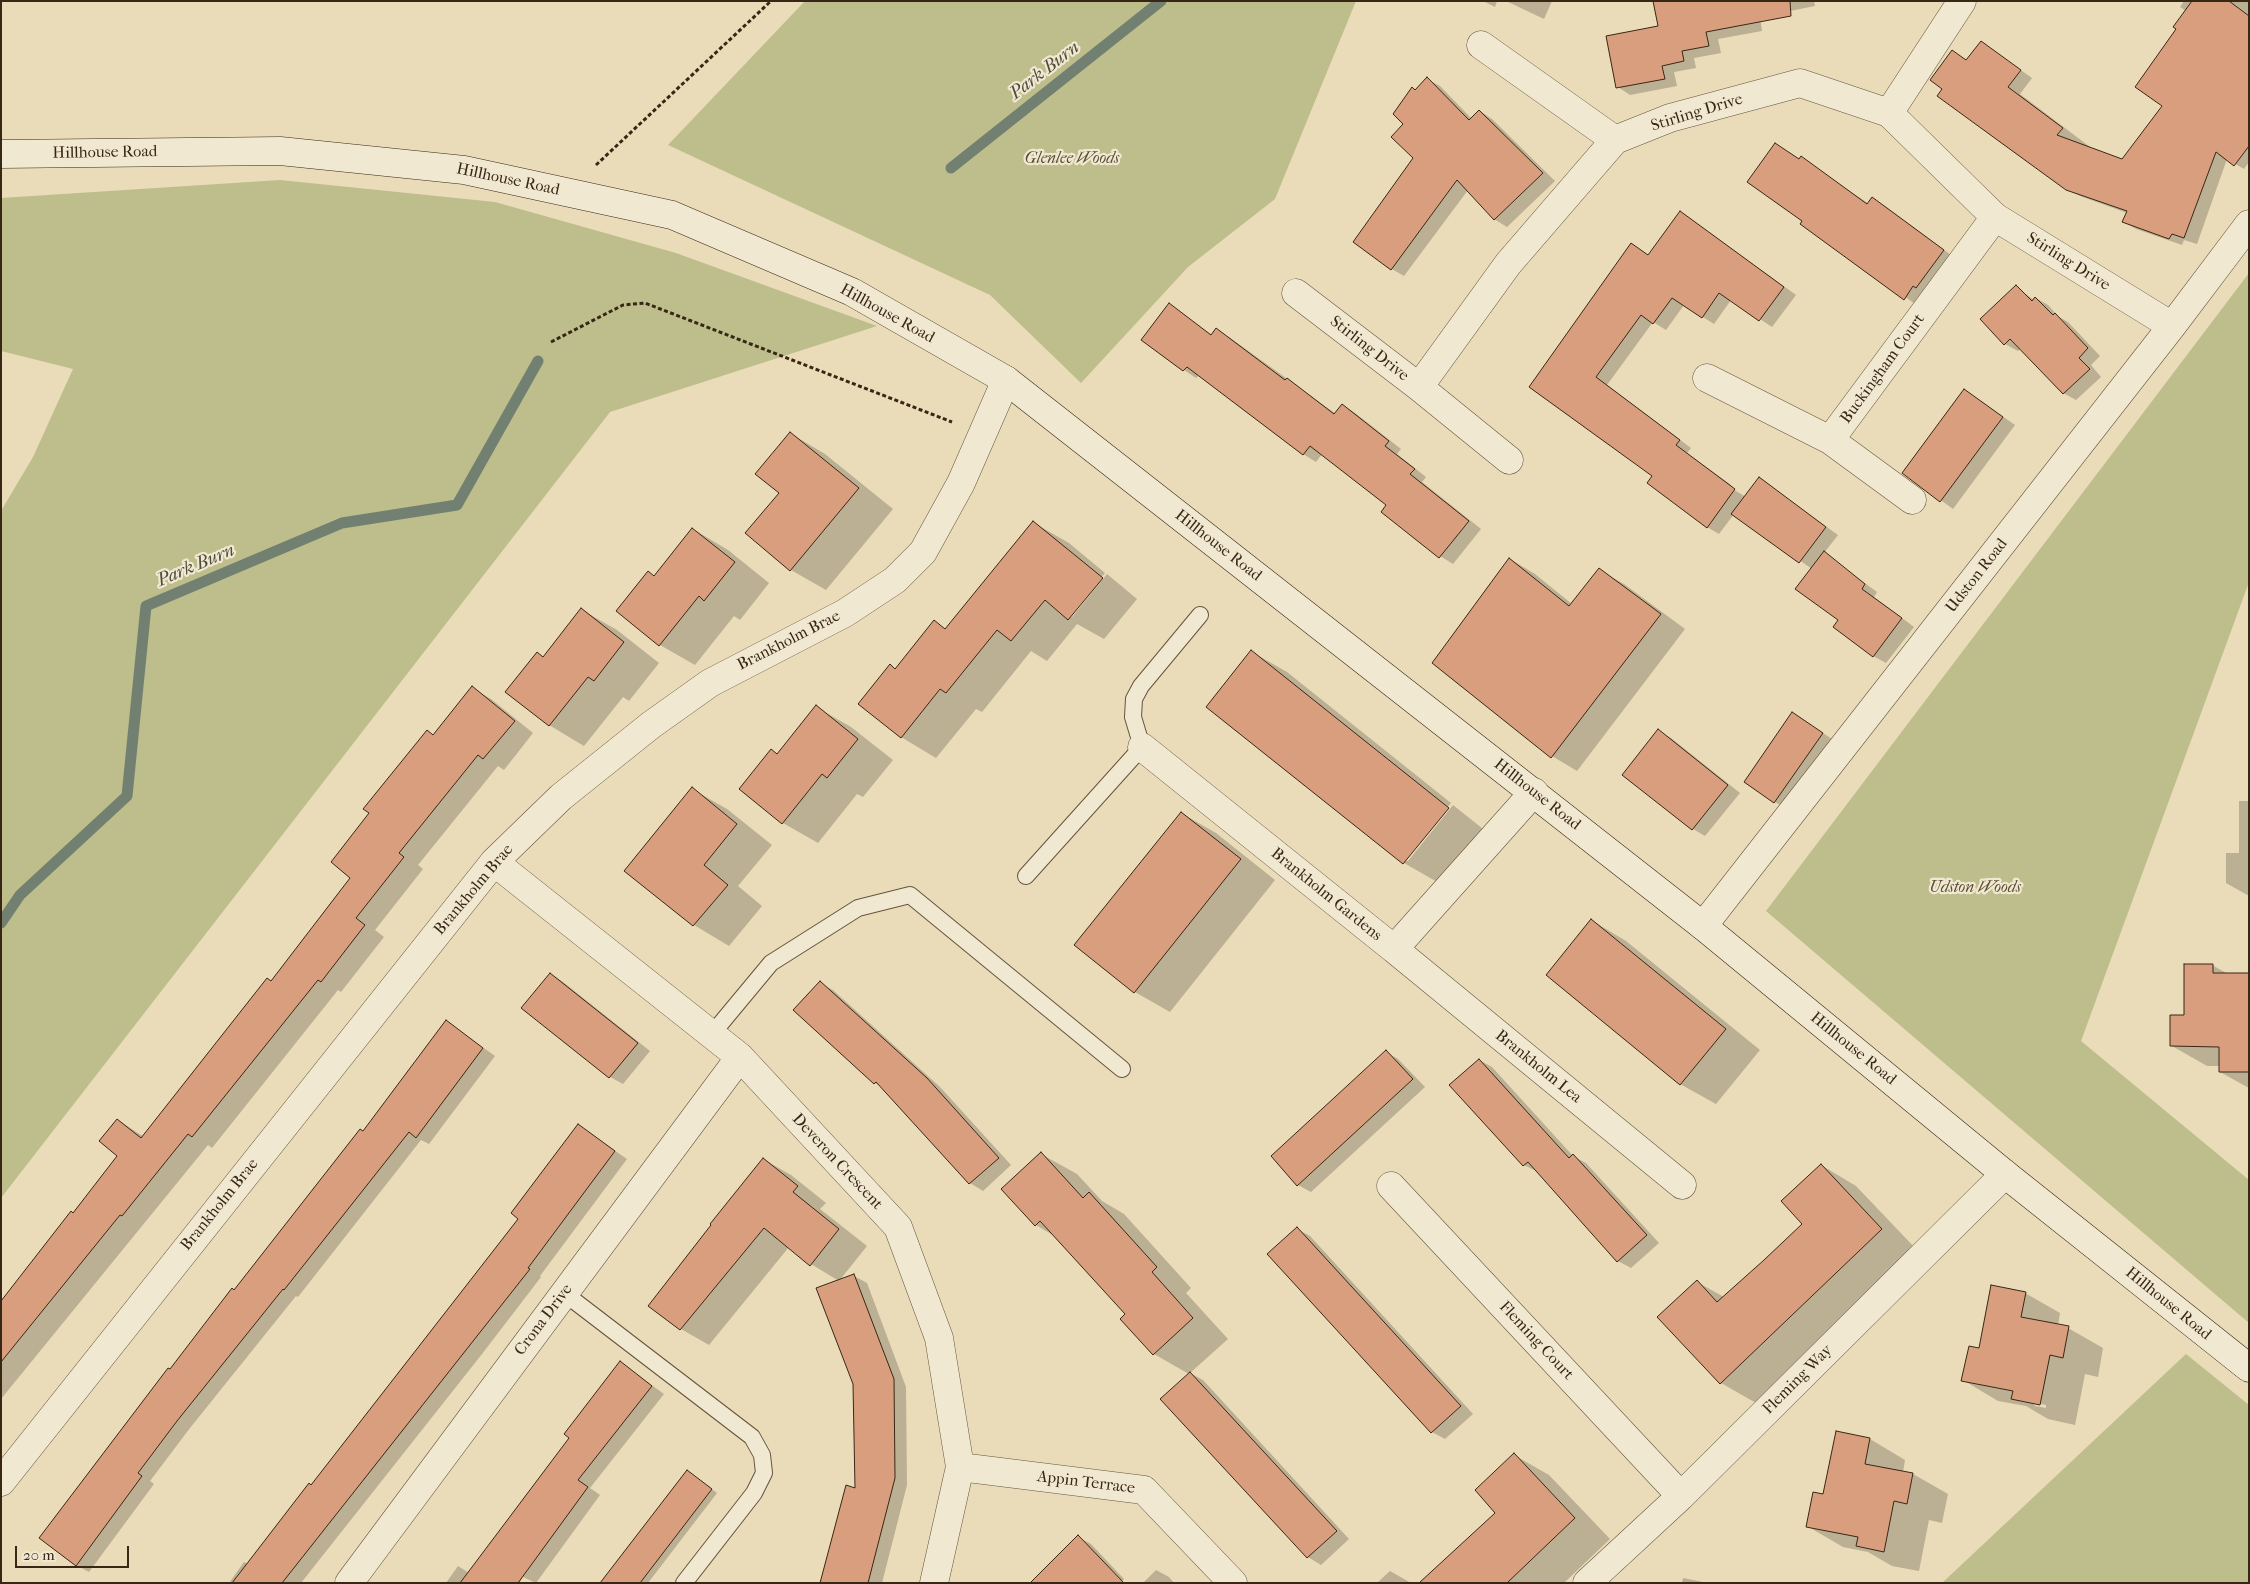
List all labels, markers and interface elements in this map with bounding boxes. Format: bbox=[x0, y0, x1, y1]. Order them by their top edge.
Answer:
water label: Park Burn bbox=[1006, 37, 1084, 105]
street label: Stirling Drive bbox=[1649, 90, 1745, 136]
street label: Hillhouse Road bbox=[52, 142, 158, 164]
park label: Glenlee Woods bbox=[1025, 149, 1119, 169]
street label: Hillhouse Road bbox=[455, 160, 561, 200]
street label: Stirling Drive bbox=[2023, 229, 2113, 295]
street label: Hillhouse Road bbox=[836, 280, 938, 348]
street label: Buckingham Court bbox=[1837, 310, 1929, 428]
street label: Stirling Drive bbox=[1326, 312, 1412, 386]
street label: Hillhouse Road bbox=[1171, 506, 1265, 586]
street label: Udston Road bbox=[1942, 535, 2012, 617]
water label: Park Burn bbox=[154, 540, 238, 592]
street label: Brankholm Brae bbox=[734, 607, 844, 675]
street label: Hillhouse Road bbox=[1490, 755, 1584, 835]
street label: Brankholm Brae bbox=[430, 841, 518, 939]
street label: Brankholm Gardens bbox=[1267, 844, 1385, 946]
park label: Udston Woods bbox=[1929, 878, 2021, 898]
street label: Hillhouse Road bbox=[1806, 1008, 1900, 1090]
street label: Brankholm Lea bbox=[1491, 1026, 1585, 1108]
street label: Deveron Crescent bbox=[788, 1110, 886, 1214]
street label: Brankholm Brae bbox=[177, 1155, 263, 1255]
street label: Hillhouse Road bbox=[2121, 1263, 2215, 1345]
street label: Crona Drive bbox=[511, 1280, 577, 1360]
street label: Fleming Court bbox=[1495, 1298, 1577, 1384]
street label: Fleming Way bbox=[1759, 1341, 1837, 1419]
street label: Appin Terrace bbox=[1036, 1467, 1136, 1499]
scale bar bbox=[18, 1536, 131, 1568]
text: 20 m bbox=[23, 1546, 55, 1564]

